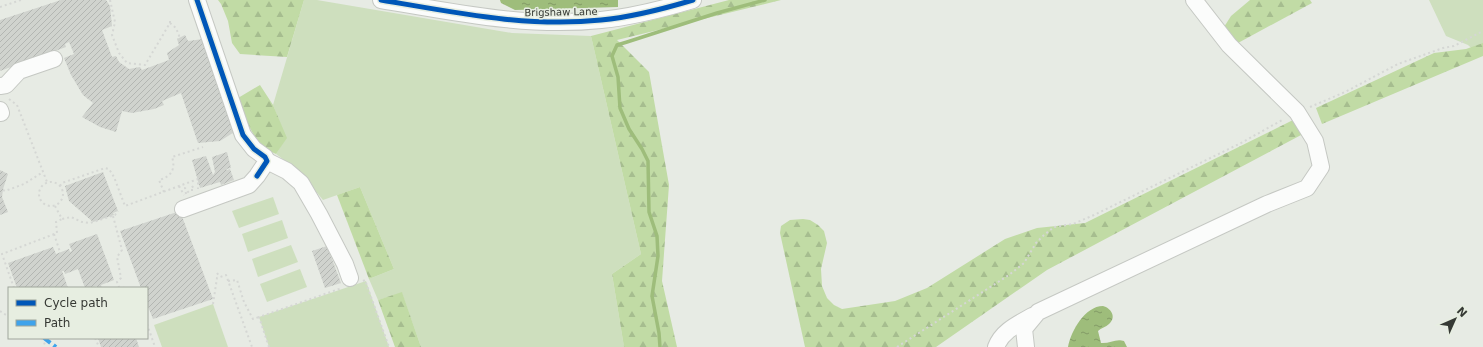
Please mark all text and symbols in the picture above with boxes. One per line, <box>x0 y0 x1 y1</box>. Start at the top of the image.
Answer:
street label: Brigshaw Lane <box>524 6 598 18</box>
legend <box>8 287 148 339</box>
text: Cycle path <box>44 296 108 310</box>
north arrow <box>1435 299 1475 339</box>
text: N <box>1454 304 1470 320</box>
text: Path <box>44 316 70 330</box>

